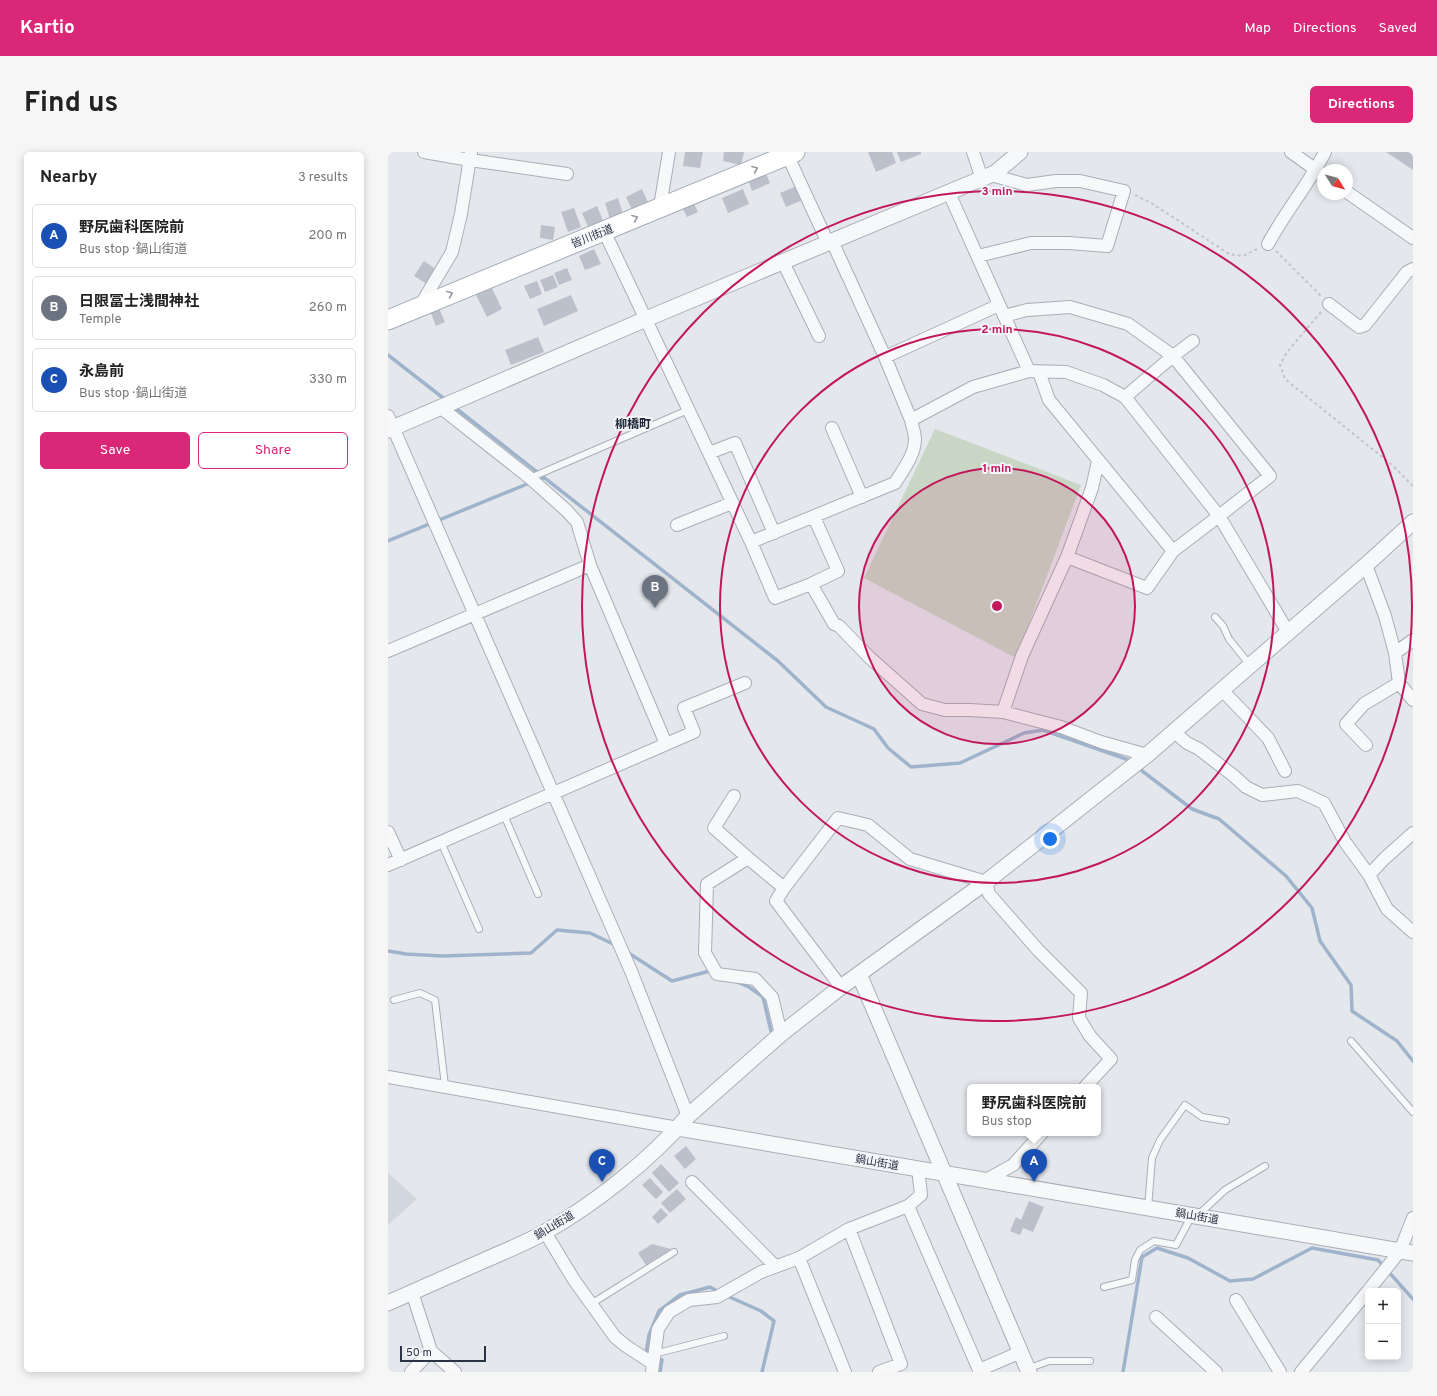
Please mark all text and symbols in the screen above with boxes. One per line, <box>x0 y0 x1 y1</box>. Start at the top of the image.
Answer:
text: Kartio <box>20 16 75 40</box>
text: Map <box>1245 20 1271 37</box>
text: Directions <box>1293 20 1357 37</box>
text: Saved <box>1379 20 1417 37</box>
text: Find us <box>24 86 118 122</box>
button: Directions <box>1310 86 1413 123</box>
north arrow <box>1317 164 1353 200</box>
one-way arrow <box>752 165 759 173</box>
text: Nearby <box>40 167 97 189</box>
text: 3 results <box>298 170 348 186</box>
text: 3 min <box>981 184 1013 200</box>
one-way arrow <box>630 215 638 223</box>
text: 野尻歯科医院前 <box>79 219 184 238</box>
street label: 皆川街道 <box>569 222 615 252</box>
text: A <box>49 228 59 244</box>
text: 200 m <box>308 228 347 244</box>
text: Bus stop · 鍋山街道 <box>79 242 187 258</box>
one-way arrow <box>446 290 453 298</box>
text: 日限冨士浅間神社 <box>79 293 199 312</box>
text: B <box>50 300 58 316</box>
text: 260 m <box>309 300 347 316</box>
text: Temple <box>79 312 121 328</box>
text: 2 min <box>981 322 1013 338</box>
text: 永島前 <box>79 363 124 382</box>
text: C <box>50 372 58 388</box>
text: 330 m <box>309 372 347 388</box>
text: Bus stop · 鍋山街道 <box>79 386 187 402</box>
district label: 柳橋町 <box>615 417 651 433</box>
button: Save <box>40 432 190 469</box>
button: Share <box>198 432 348 469</box>
text: 1 min <box>983 461 1011 477</box>
pin: B <box>642 575 668 608</box>
centre of rings <box>990 599 1004 613</box>
your location <box>1040 829 1060 849</box>
popup <box>967 1084 1101 1136</box>
text: 野尻歯科医院前 <box>981 1095 1087 1114</box>
text: Bus stop <box>981 1114 1032 1130</box>
pin: C <box>589 1149 615 1182</box>
pin: A <box>1021 1149 1047 1182</box>
street label: 鍋山街道 <box>854 1152 900 1174</box>
street label: 鍋山街道 <box>1174 1206 1220 1228</box>
street label: 鍋山街道 <box>532 1209 577 1243</box>
map controls <box>1365 1288 1401 1360</box>
button: + <box>1365 1288 1401 1324</box>
button: − <box>1365 1324 1401 1360</box>
scale bar <box>400 1344 486 1363</box>
text: 50 m <box>406 1346 432 1360</box>

